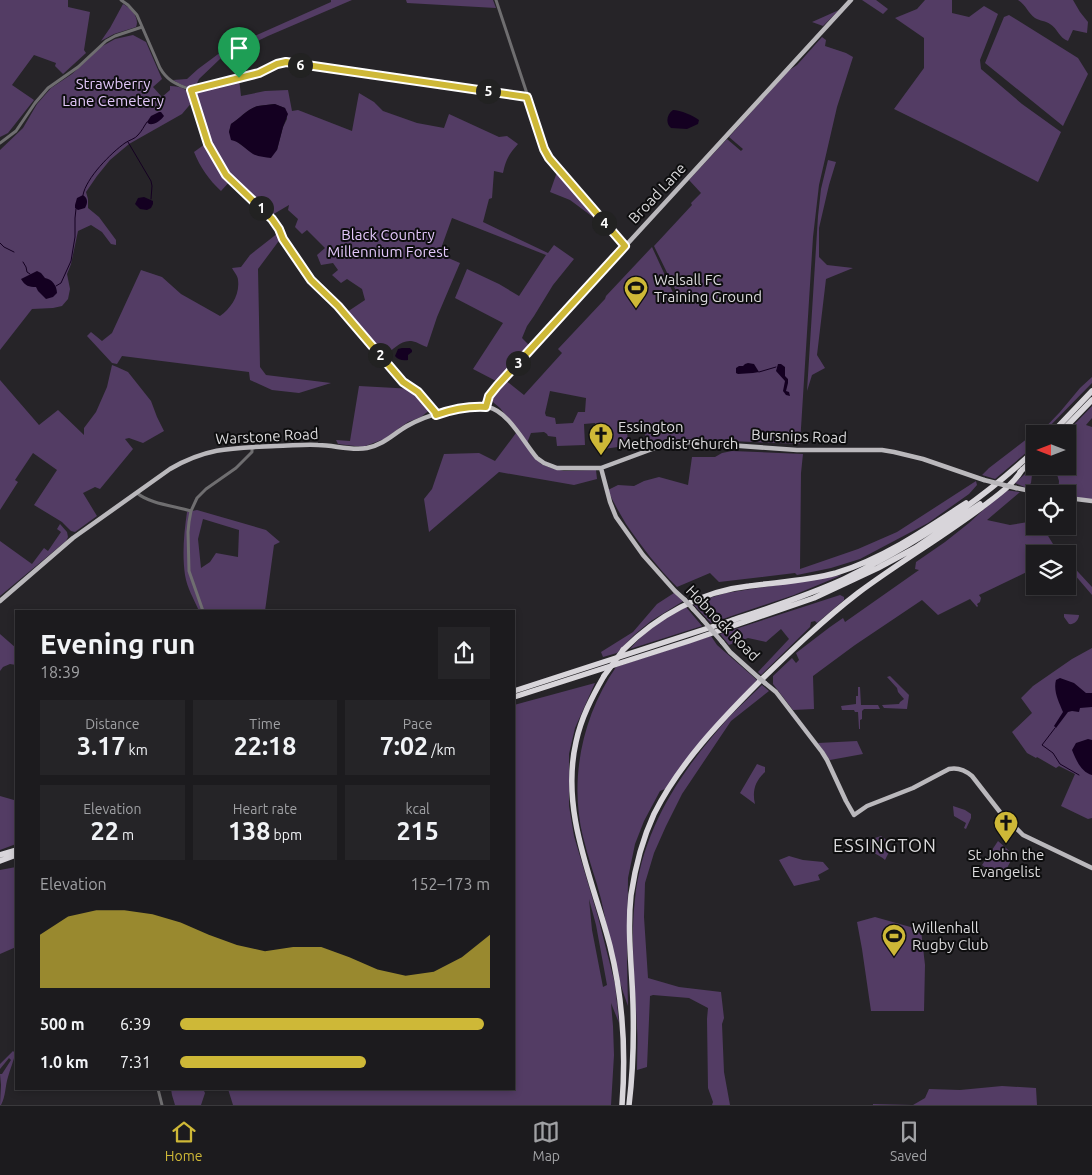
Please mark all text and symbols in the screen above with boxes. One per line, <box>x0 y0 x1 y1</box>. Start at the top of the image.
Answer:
pin <box>218 27 260 78</box>
icon: arrive <box>225 34 253 62</box>
pin: 6 <box>288 52 312 78</box>
text: 6 <box>297 57 304 73</box>
park label: Strawberry Lane Cemetery <box>62 75 164 109</box>
pin: 5 <box>476 78 500 104</box>
text: 5 <box>485 83 492 99</box>
street label: Broad Lane <box>625 159 689 227</box>
pin: 1 <box>248 196 274 220</box>
text: 1 <box>258 200 265 216</box>
pin: 4 <box>592 210 616 236</box>
text: 4 <box>601 215 608 231</box>
park label: Black Country Millennium Forest <box>327 226 449 260</box>
place label: Walsall FC Training Ground <box>654 271 762 305</box>
sports icon: Walsall FC Training Ground <box>623 275 649 309</box>
pin: 2 <box>368 342 392 368</box>
text: 2 <box>377 347 384 363</box>
pin: 3 <box>506 350 530 376</box>
text: 3 <box>515 355 522 371</box>
place label: Essington Methodist Church <box>618 418 738 452</box>
church icon: Essington Methodist Church <box>588 422 614 456</box>
street label: Warstone Road <box>215 425 319 447</box>
north arrow <box>1026 425 1076 475</box>
map controls <box>1026 425 1076 595</box>
street label: Bursnips Road <box>751 426 847 446</box>
button: locate <box>1026 485 1076 535</box>
button: layers <box>1026 545 1076 595</box>
street label: Hobnock Road <box>683 582 763 664</box>
button: share <box>438 627 490 679</box>
text: Evening run <box>40 628 195 659</box>
text: 18:39 <box>40 663 80 681</box>
text: Distance <box>85 716 139 732</box>
text: Time <box>249 716 281 732</box>
text: Pace <box>403 716 432 732</box>
text: 3.17 <box>77 732 125 760</box>
text: 22:18 <box>234 732 296 760</box>
text: 7:02 <box>380 732 428 760</box>
text: km <box>125 742 148 758</box>
text: /km <box>428 742 456 758</box>
text: Elevation <box>83 801 142 817</box>
text: Heart rate <box>233 801 297 817</box>
text: kcal <box>406 801 430 817</box>
church icon: St John the Evangelist <box>993 810 1019 844</box>
text: 22 <box>91 817 119 845</box>
text: 138 <box>228 817 270 845</box>
text: 215 <box>397 817 439 845</box>
text: m <box>119 827 134 843</box>
text: bpm <box>270 827 302 843</box>
district label: ESSINGTON <box>833 835 937 855</box>
place label: St John the Evangelist <box>968 846 1044 880</box>
text: Elevation <box>40 875 107 893</box>
text: 152–173 m <box>410 875 490 893</box>
place label: Willenhall Rugby Club <box>912 919 988 953</box>
sports icon: Willenhall Rugby Club <box>881 923 907 957</box>
text: 500 m <box>40 1015 85 1033</box>
text: 6:39 <box>120 1015 151 1033</box>
text: 1.0 km <box>40 1053 89 1071</box>
text: 7:31 <box>120 1053 151 1071</box>
tab: Home <box>165 1118 203 1164</box>
tab: Map <box>532 1118 560 1164</box>
tab: Saved <box>890 1118 927 1164</box>

